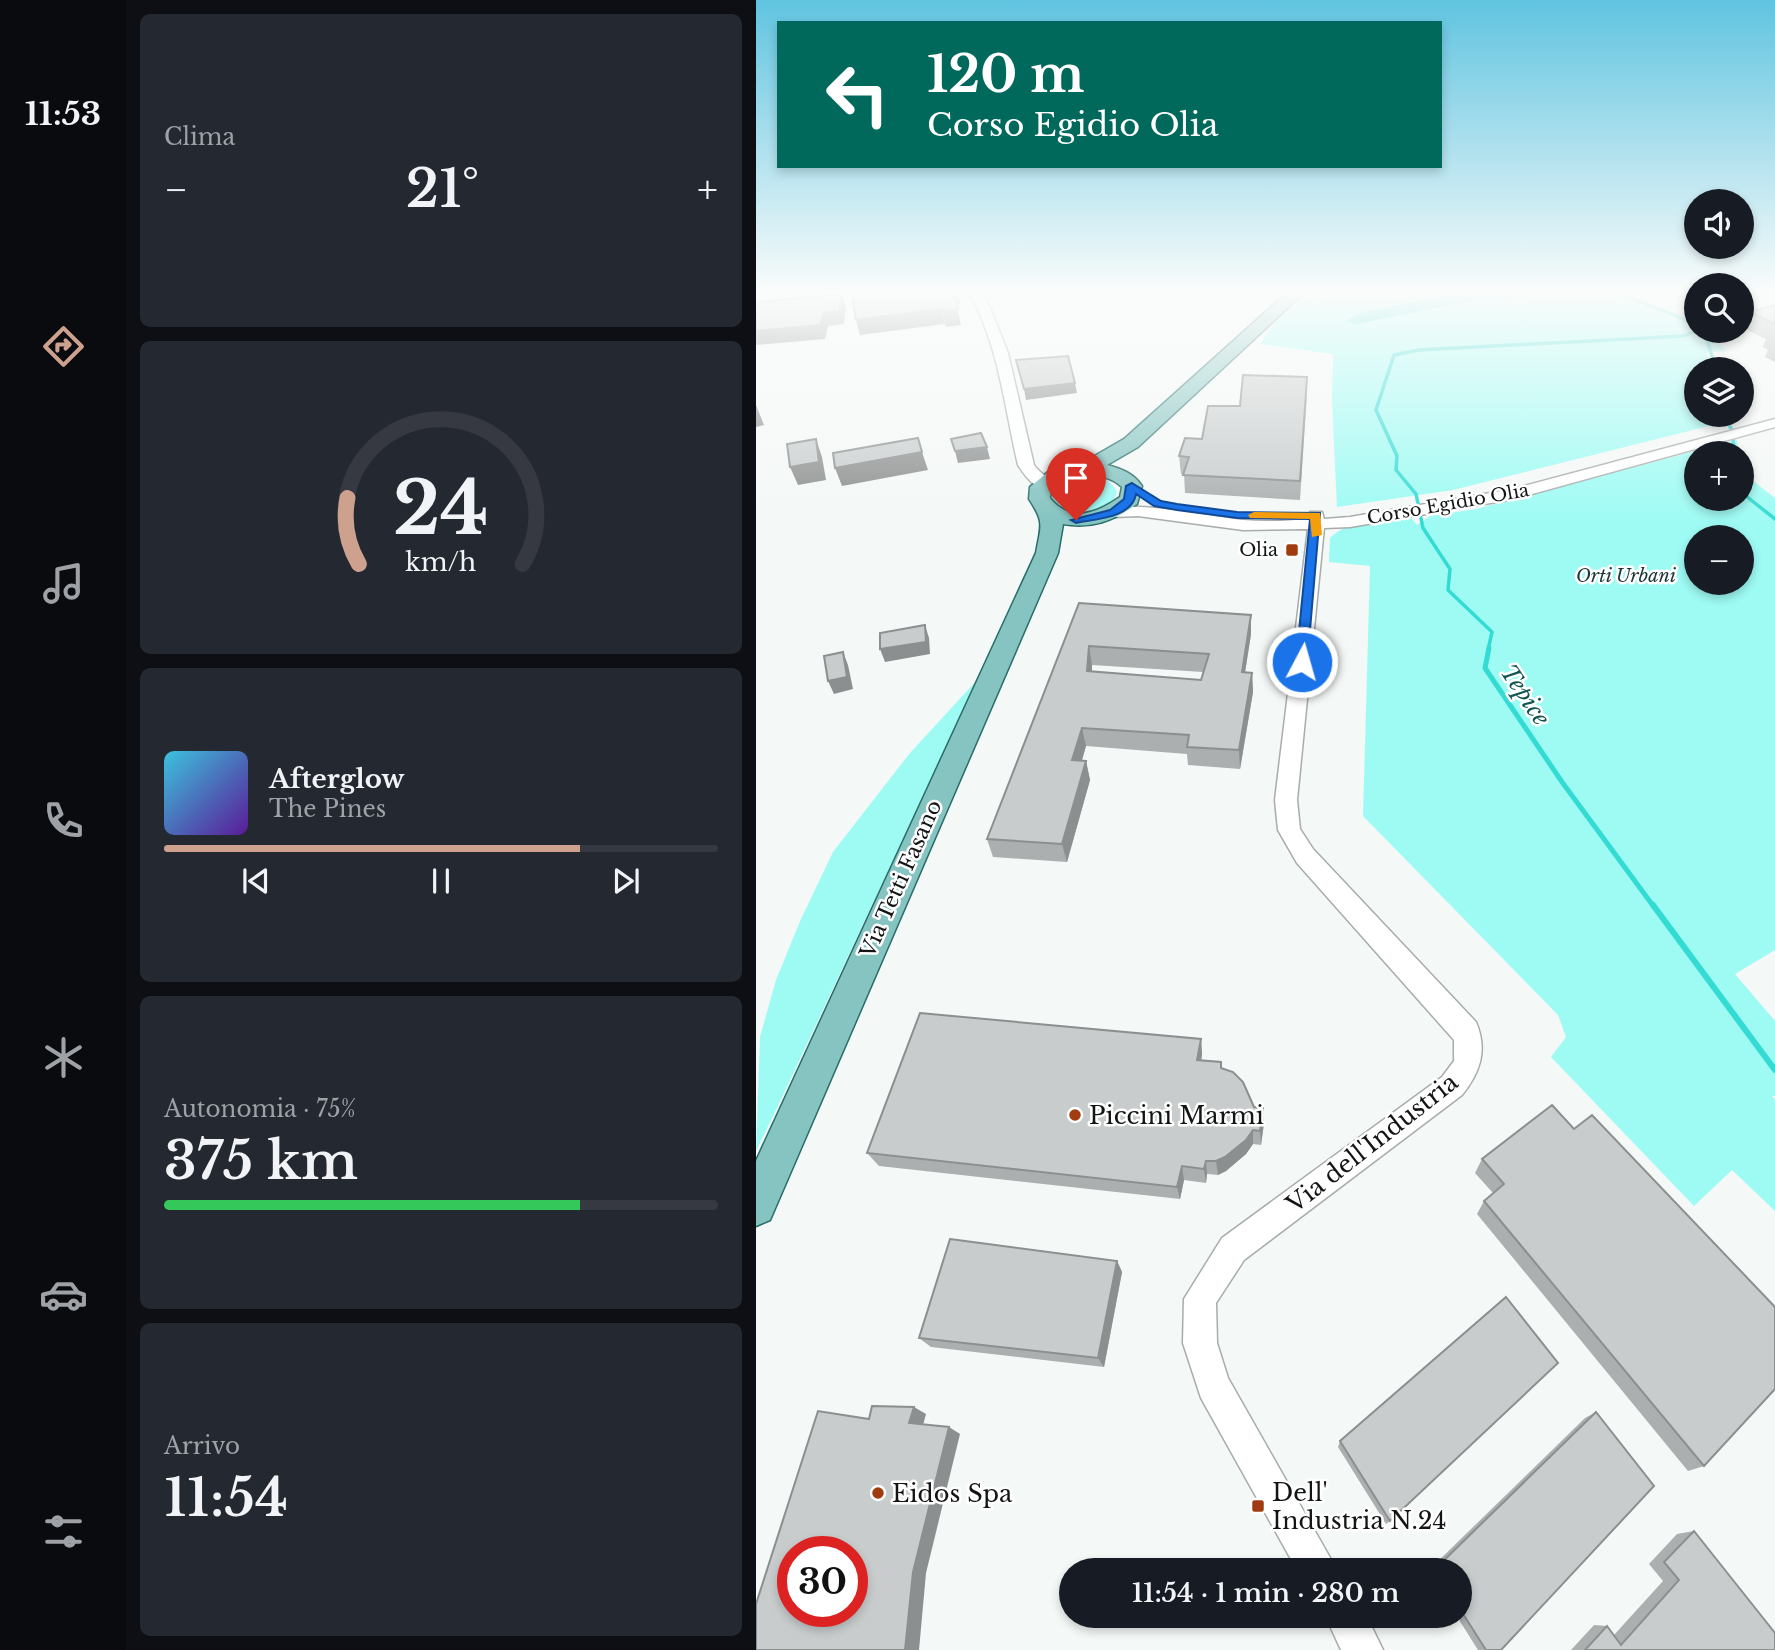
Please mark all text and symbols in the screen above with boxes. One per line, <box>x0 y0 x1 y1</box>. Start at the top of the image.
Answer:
text: 120 m <box>927 44 1085 105</box>
icon: left <box>812 49 903 140</box>
text: 11:53 <box>25 94 101 134</box>
text: Corso Egidio Olia <box>927 105 1218 145</box>
text: Clima <box>164 123 235 151</box>
text: 21° <box>406 157 479 221</box>
text: − <box>164 166 188 213</box>
text: + <box>697 166 718 213</box>
map controls <box>1684 189 1754 595</box>
button: sound <box>1684 189 1754 259</box>
button: search <box>1684 273 1754 343</box>
icon: directions <box>39 322 88 371</box>
button: layers <box>1684 357 1754 427</box>
button: + <box>1684 441 1754 511</box>
pin <box>1046 448 1106 520</box>
icon: arrive <box>1057 459 1095 497</box>
text: 24 <box>393 463 489 554</box>
street label: Corso Egidio Olia <box>1365 479 1531 529</box>
button: − <box>1684 525 1754 595</box>
place label: Olia <box>1239 539 1278 561</box>
marker: Olia <box>1284 542 1300 558</box>
text: km/h <box>406 547 476 578</box>
icon: music <box>39 559 88 608</box>
park label: Orti Urbani <box>1576 565 1677 587</box>
position arrow <box>1265 625 1339 699</box>
water label: Tepice <box>1494 659 1556 731</box>
text: Afterglow <box>269 763 405 795</box>
text: The Pines <box>269 795 386 823</box>
icon: phone <box>39 796 88 845</box>
street label: Via Tetti Fasano <box>854 796 947 963</box>
icon: previous <box>237 862 275 900</box>
icon: pause <box>422 862 460 900</box>
icon: next <box>607 862 645 900</box>
icon: climate <box>39 1033 88 1082</box>
street label: Via dell'Industria <box>1280 1067 1464 1219</box>
text: Autonomia · 75% <box>164 1095 356 1123</box>
place label: Piccini Marmi <box>1089 1101 1264 1130</box>
marker: Piccini Marmi <box>1067 1107 1083 1123</box>
text: 375 km <box>164 1129 358 1193</box>
icon: car <box>39 1270 88 1319</box>
text: Arrivo <box>164 1432 240 1460</box>
text: 11:54 <box>164 1466 288 1530</box>
place label: Dell' Industria N.24 <box>1272 1478 1447 1535</box>
place label: Eidos Spa <box>892 1479 1013 1508</box>
marker: Eidos Spa <box>870 1485 886 1501</box>
marker: Dell' Industria N.24 <box>1250 1498 1266 1514</box>
icon: filters <box>39 1507 88 1556</box>
speed limit sign: 30 <box>777 1536 868 1627</box>
text: 11:54 · 1 min · 280 m <box>1132 1577 1399 1609</box>

